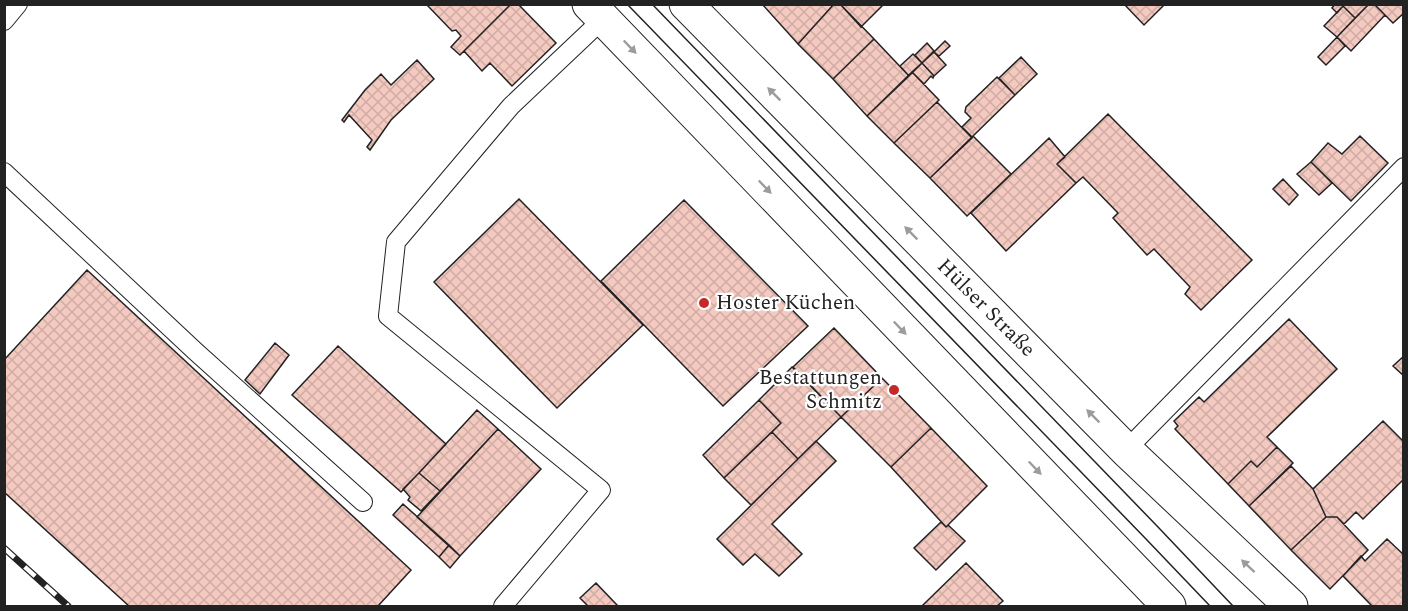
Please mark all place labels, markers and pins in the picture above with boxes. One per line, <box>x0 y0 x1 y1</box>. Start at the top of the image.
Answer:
place label: Hoster Küchen <box>716 287 855 319</box>
marker: Hoster Küchen <box>697 296 711 310</box>
place label: Bestattungen Schmitz <box>759 362 882 418</box>
marker: Bestattungen Schmitz <box>887 383 901 397</box>

